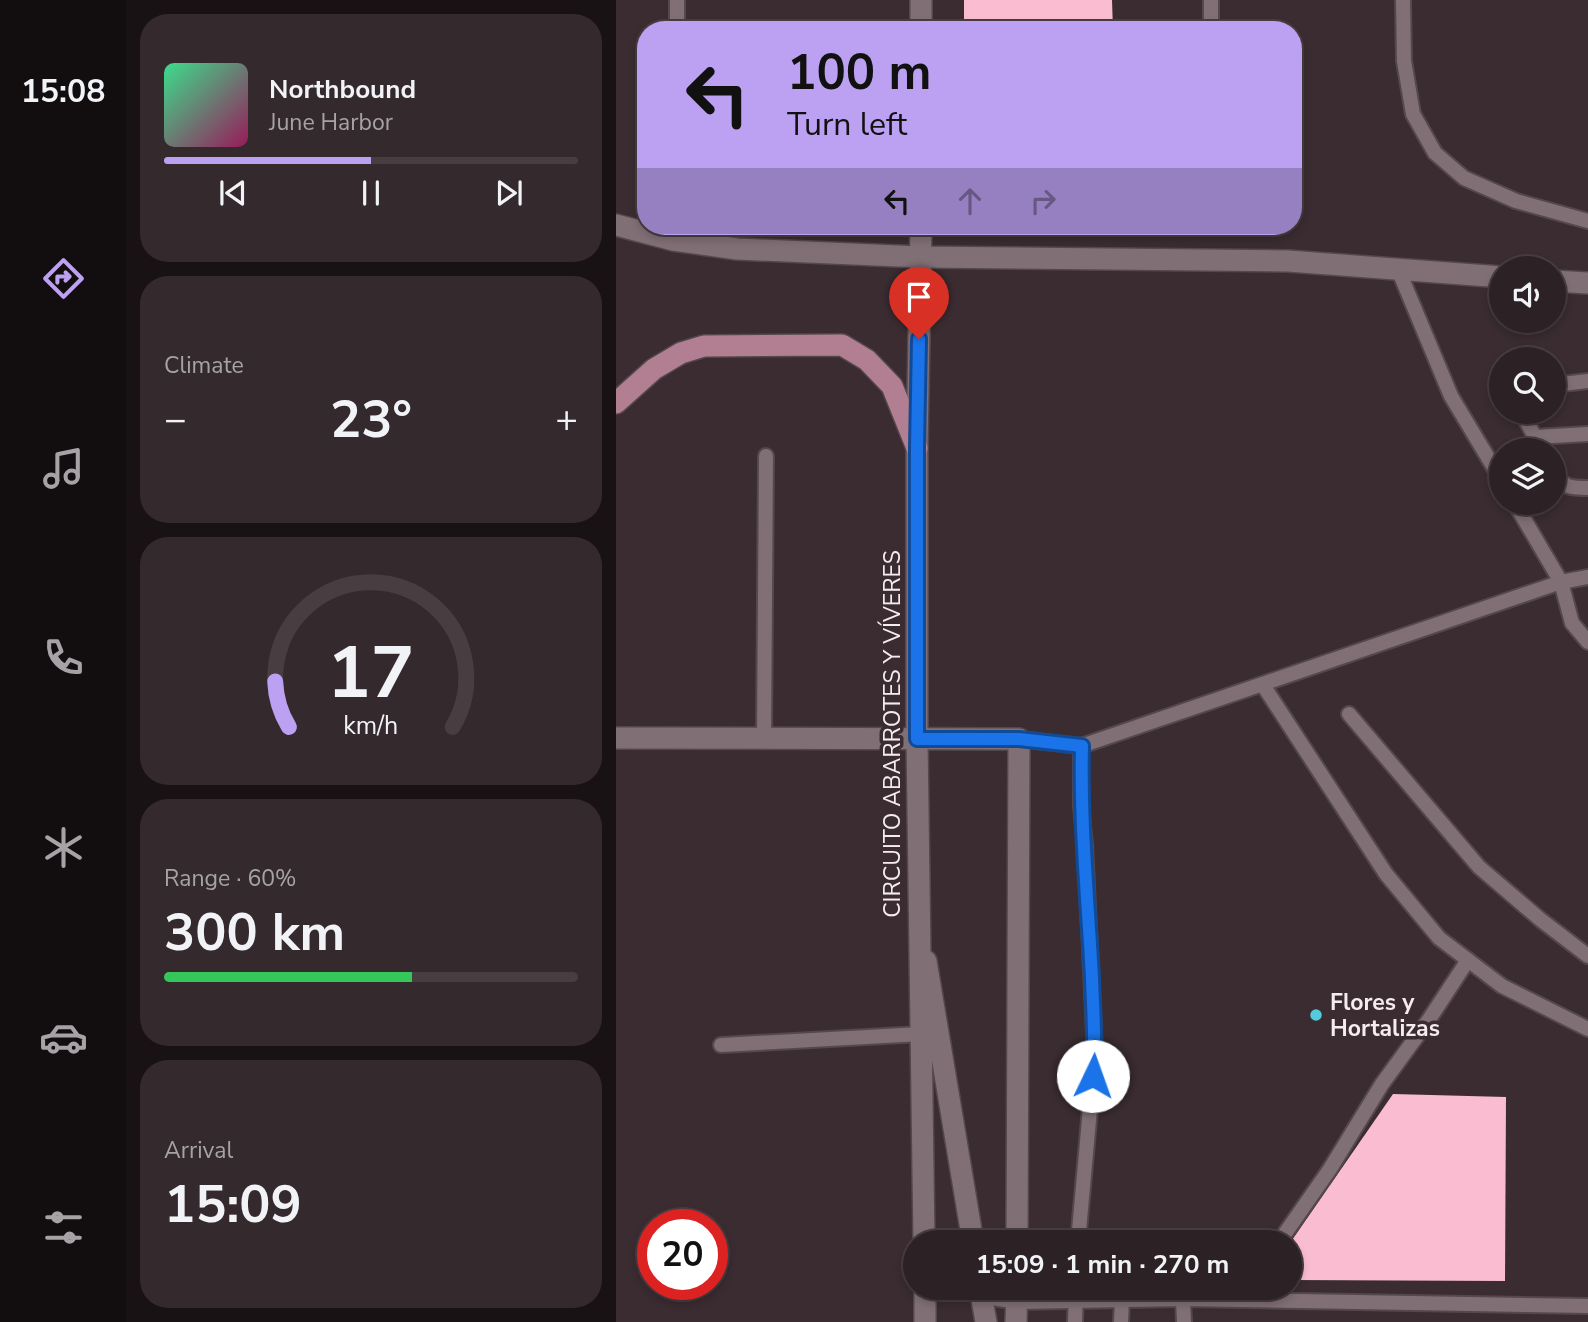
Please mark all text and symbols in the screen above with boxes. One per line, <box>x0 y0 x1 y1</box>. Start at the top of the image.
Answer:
text: 100 m <box>787 39 931 106</box>
icon: left <box>672 49 763 140</box>
text: 15:08 <box>21 70 105 113</box>
text: Northbound <box>269 72 416 107</box>
text: Turn left <box>787 103 907 146</box>
text: June Harbor <box>269 107 393 138</box>
icon: previous <box>214 174 252 212</box>
icon: pause <box>352 174 390 212</box>
icon: next <box>490 174 528 212</box>
icon: left <box>878 182 916 220</box>
icon: ahead <box>951 182 989 220</box>
icon: right <box>1024 182 1062 220</box>
icon: directions <box>39 254 88 303</box>
map controls <box>1489 256 1566 515</box>
button: sound <box>1489 256 1566 333</box>
pin <box>889 267 949 339</box>
icon: arrive <box>900 278 938 316</box>
button: search <box>1489 347 1566 424</box>
text: Climate <box>164 350 244 381</box>
text: 23° <box>330 384 412 455</box>
text: − <box>164 394 187 445</box>
text: + <box>555 394 578 445</box>
button: layers <box>1489 438 1566 515</box>
icon: music <box>39 444 88 493</box>
street label: CIRCUITO ABARROTES Y VÍVERES <box>877 550 908 918</box>
text: 17 <box>327 623 415 723</box>
icon: phone <box>39 633 88 682</box>
text: km/h <box>343 709 399 743</box>
icon: climate <box>39 823 88 872</box>
text: Range · 60% <box>164 863 296 894</box>
text: 300 km <box>164 897 345 968</box>
place label: Flores y Hortalizas <box>1330 987 1440 1044</box>
marker: Flores y Hortalizas <box>1308 1007 1324 1023</box>
icon: car <box>39 1013 88 1062</box>
position arrow <box>1056 1039 1130 1113</box>
text: Arrival <box>164 1135 233 1166</box>
text: 15:09 <box>164 1169 302 1240</box>
icon: filters <box>39 1203 88 1252</box>
speed limit sign: 20 <box>637 1209 728 1300</box>
text: 15:09 · 1 min · 270 m <box>976 1247 1229 1282</box>

